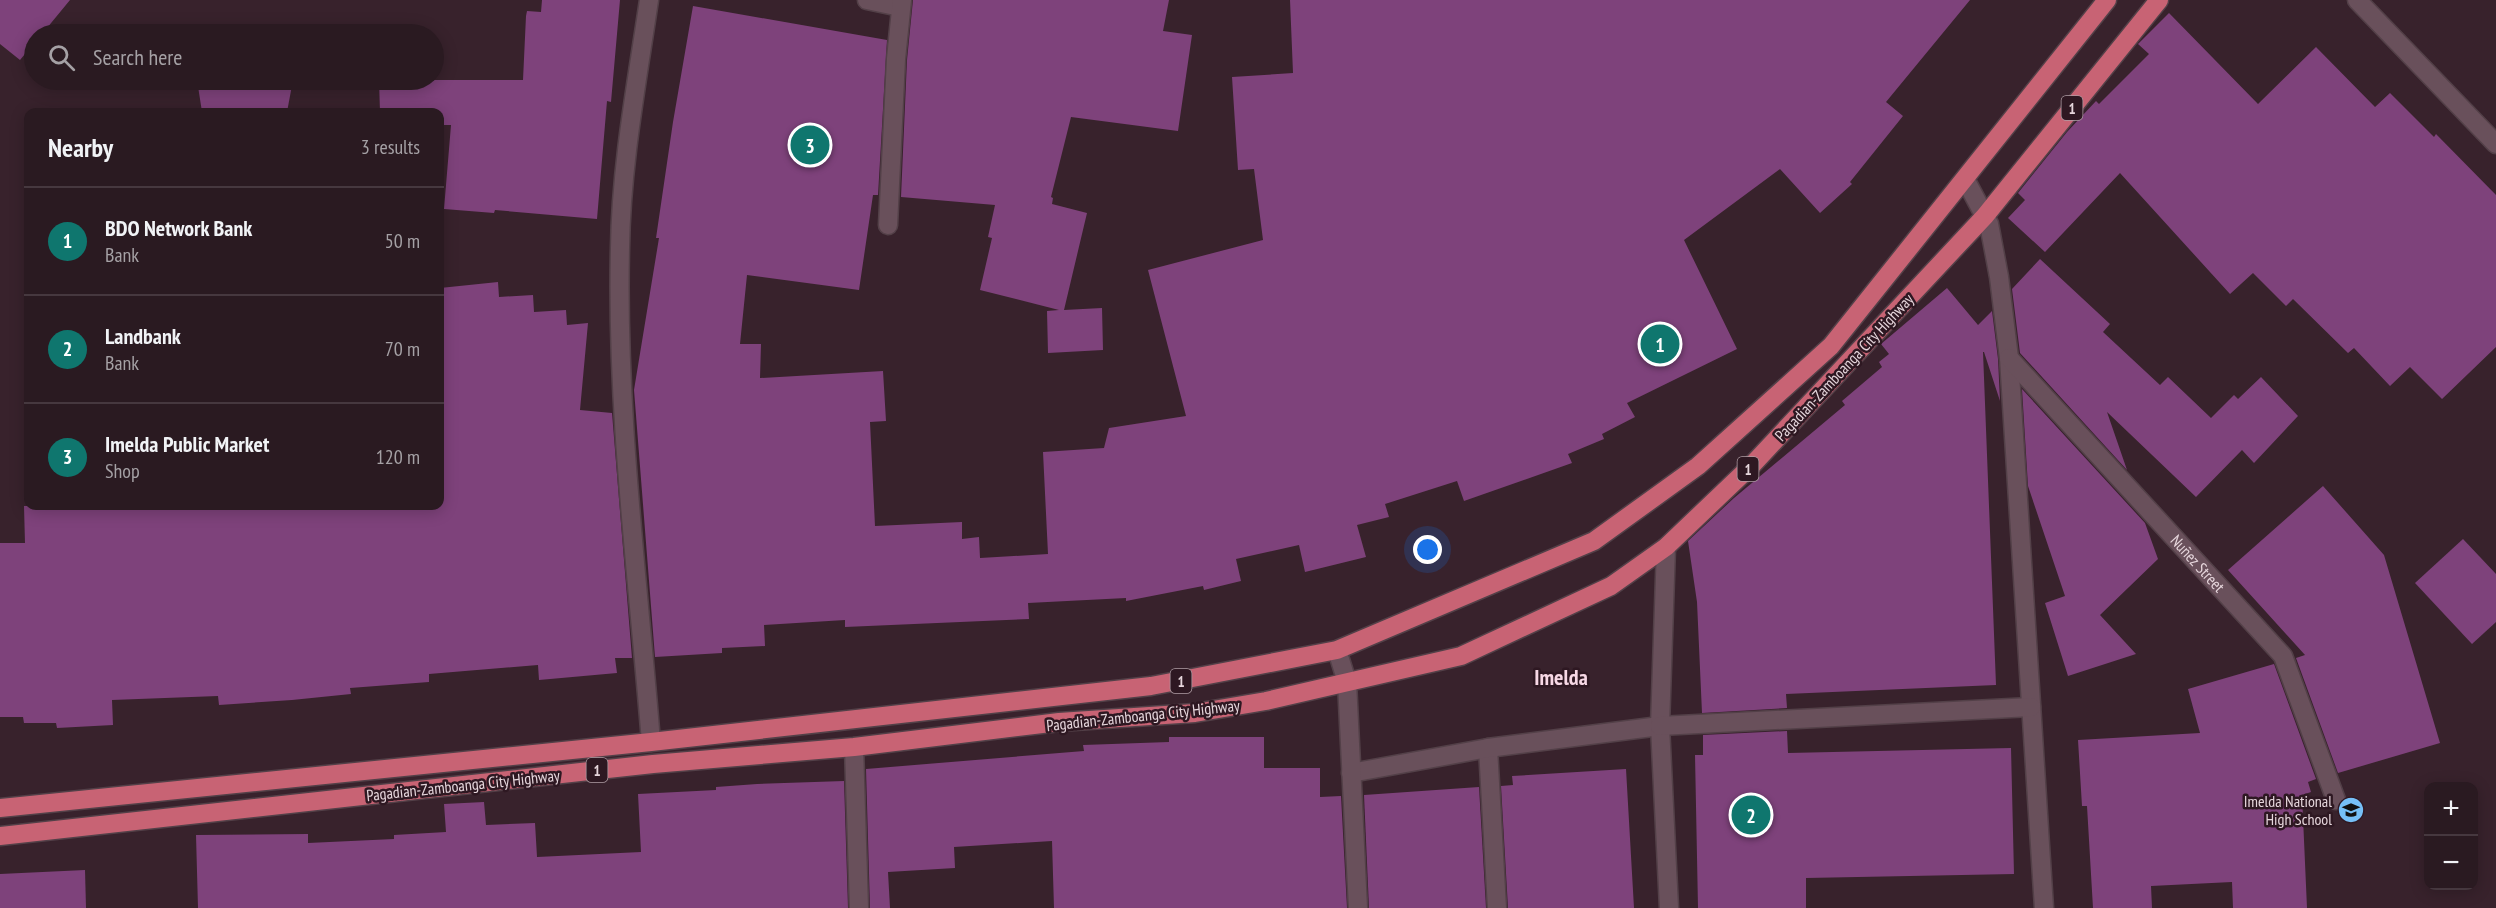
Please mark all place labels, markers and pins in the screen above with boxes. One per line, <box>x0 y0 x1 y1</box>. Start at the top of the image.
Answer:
pin: 3 <box>790 122 830 168</box>
pin: 1 <box>1640 322 1680 366</box>
place label: Imelda National High School <box>2244 791 2332 829</box>
pin: 2 <box>1732 792 1770 838</box>
school or university icon: Imelda National High School <box>2336 795 2366 825</box>

